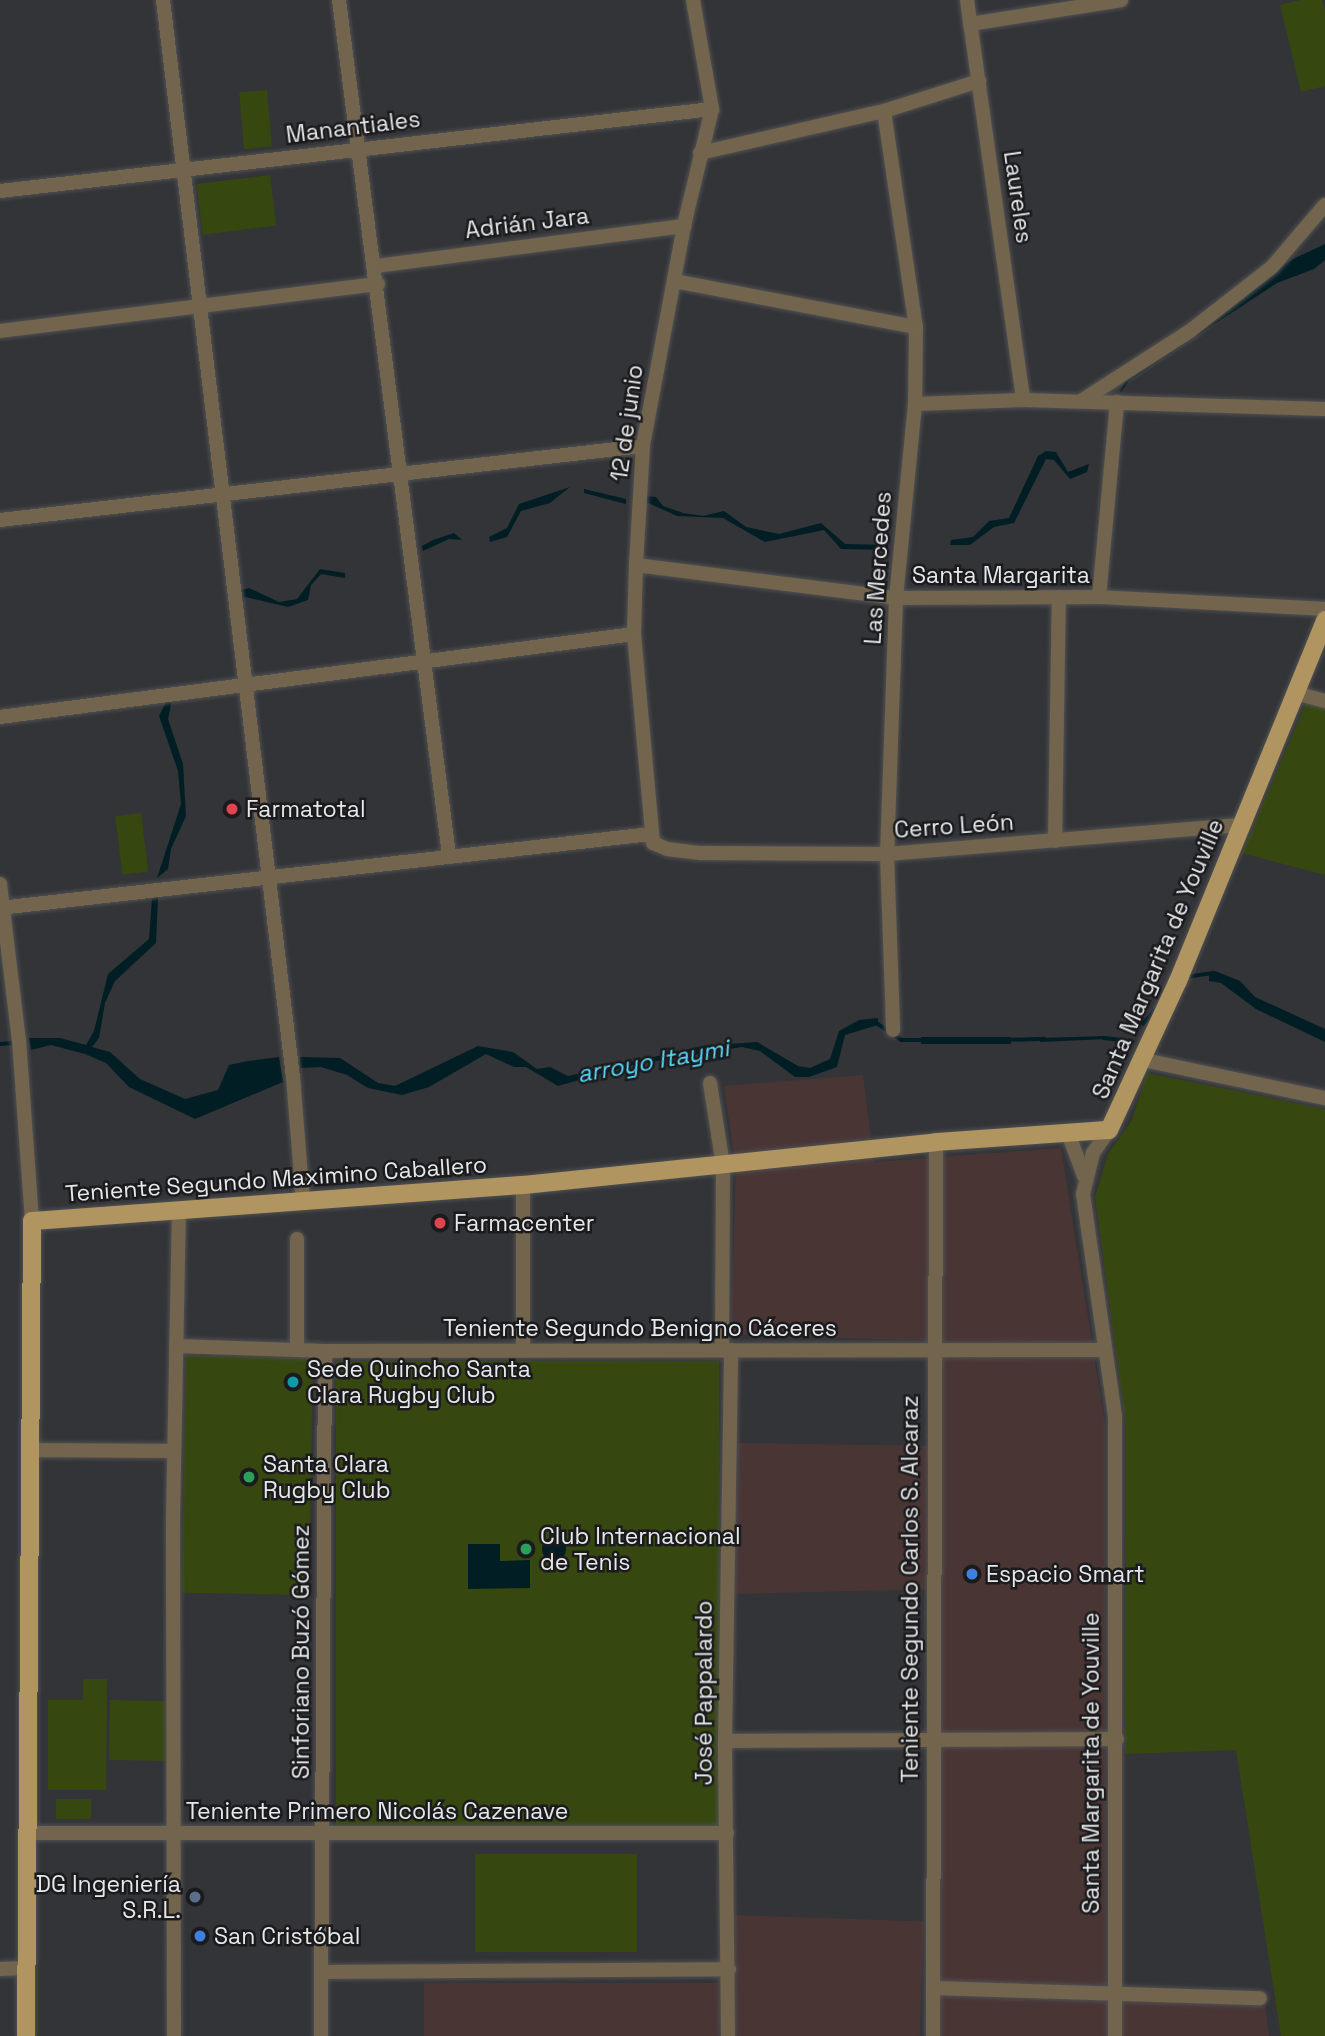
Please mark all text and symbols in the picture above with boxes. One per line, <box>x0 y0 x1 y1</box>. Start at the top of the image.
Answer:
street label: Manantiales <box>284 105 422 149</box>
street label: Laureles <box>998 149 1038 245</box>
street label: Adrián Jara <box>463 202 591 244</box>
street label: 12 de junio <box>605 363 649 483</box>
street label: Las Mercedes <box>859 491 897 645</box>
street label: Santa Margarita <box>912 561 1090 589</box>
place label: Farmatotal <box>246 795 366 823</box>
marker: Farmatotal <box>224 801 240 817</box>
street label: Cerro León <box>893 808 1015 844</box>
street label: Santa Margarita de Youville <box>1086 815 1230 1103</box>
water label: arroyo Itaymi <box>575 1033 731 1089</box>
street label: Teniente Segundo Maximino Caballero <box>64 1150 488 1208</box>
place label: Farmacenter <box>454 1209 594 1237</box>
marker: Farmacenter <box>432 1215 448 1231</box>
street label: Teniente Segundo Benigno Cáceres <box>443 1314 837 1342</box>
place label: Sede Quincho Santa Clara Rugby Club <box>307 1355 531 1409</box>
marker: Sede Quincho Santa Clara Rugby Club <box>285 1374 301 1390</box>
street label: Teniente Segundo Carlos S. Alcaraz <box>896 1395 924 1783</box>
place label: Santa Clara Rugby Club <box>263 1450 390 1504</box>
marker: Santa Clara Rugby Club <box>241 1469 257 1485</box>
place label: Club Internacional de Tenis <box>540 1522 741 1576</box>
street label: Sinforiano Buzó Gómez <box>287 1525 315 1779</box>
marker: Club Internacional de Tenis <box>518 1541 534 1557</box>
place label: Espacio Smart <box>986 1560 1145 1588</box>
marker: Espacio Smart <box>964 1566 980 1582</box>
street label: José Pappalardo <box>690 1601 718 1785</box>
street label: Santa Margarita de Youville <box>1077 1612 1105 1914</box>
street label: Teniente Primero Nicolás Cazenave <box>186 1797 568 1825</box>
place label: DG Ingeniería S.R.L. <box>36 1870 181 1924</box>
marker: DG Ingeniería S.R.L. <box>187 1889 203 1905</box>
place label: San Cristóbal <box>214 1922 360 1950</box>
marker: San Cristóbal <box>192 1928 208 1944</box>

